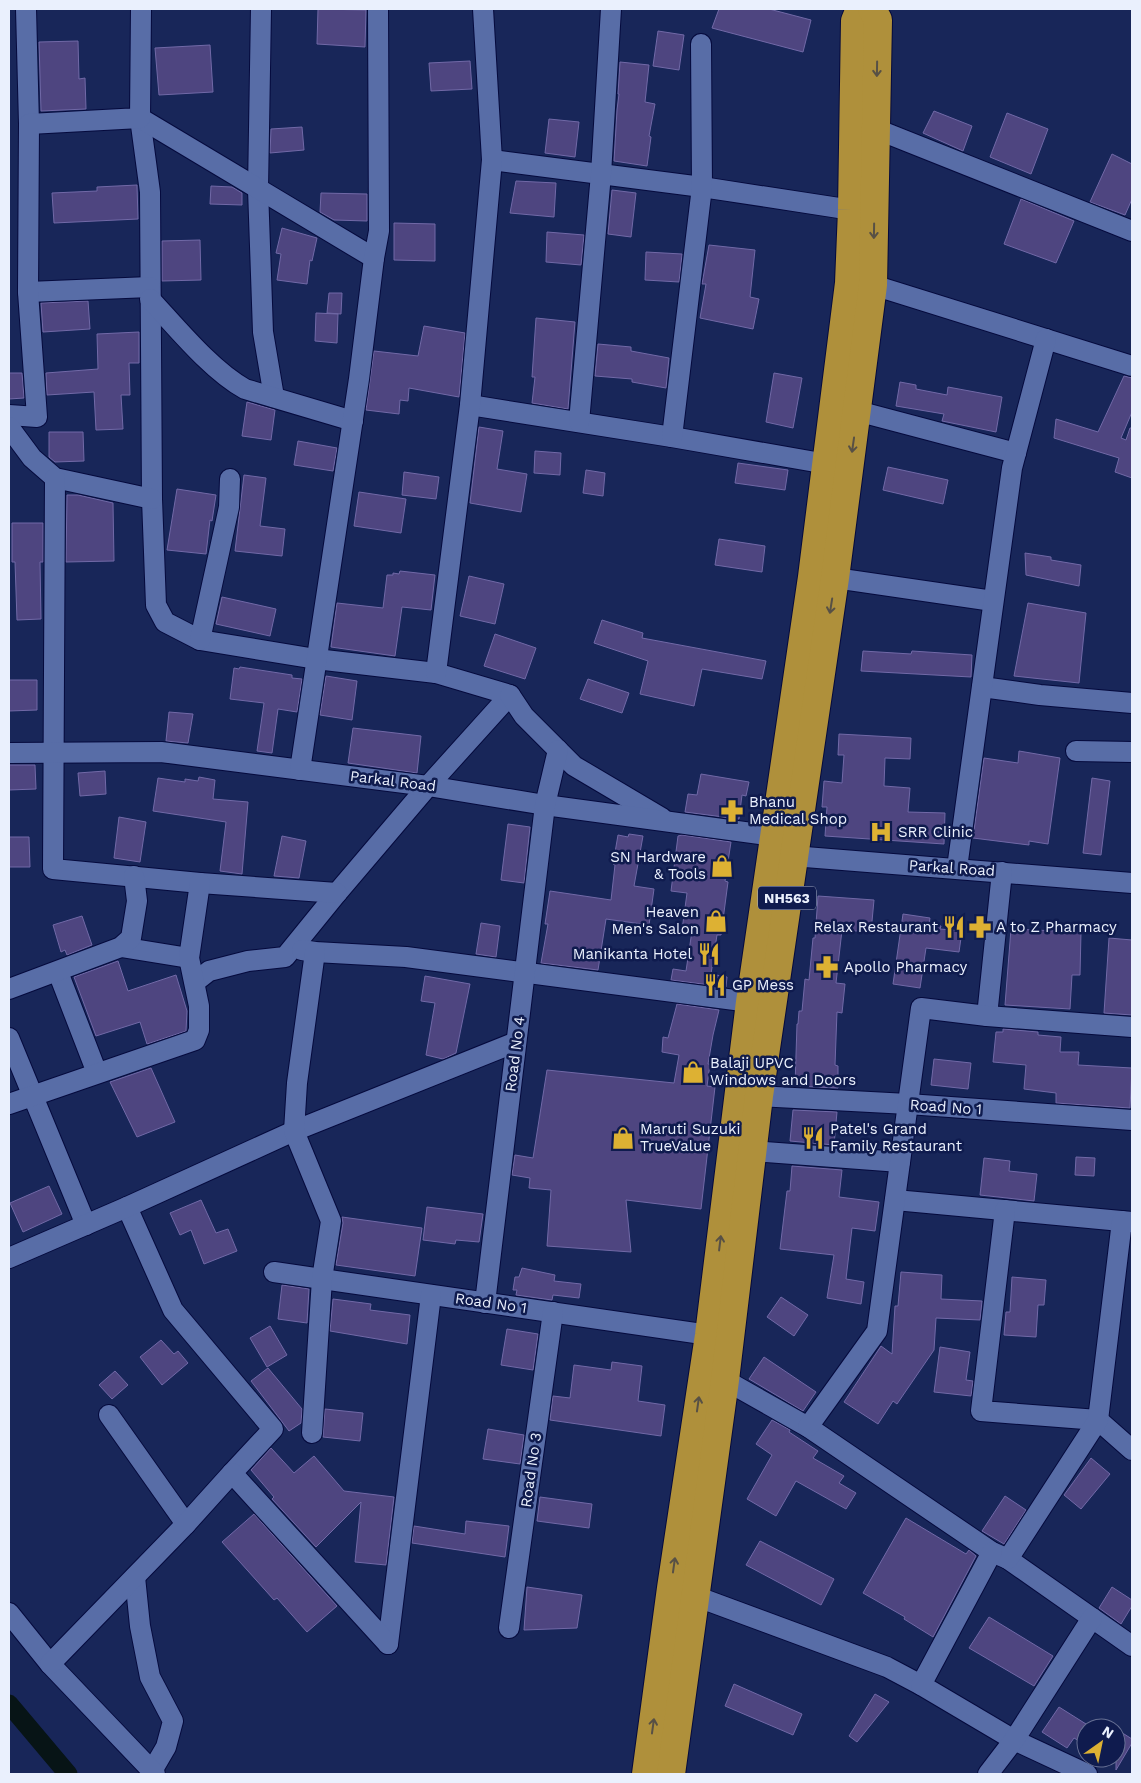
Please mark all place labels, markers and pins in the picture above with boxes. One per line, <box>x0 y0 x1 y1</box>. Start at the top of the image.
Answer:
place label: Bhanu Medical Shop <box>749 793 847 828</box>
pharmacy icon: Bhanu Medical Shop <box>719 798 745 824</box>
hospital icon: SRR Clinic <box>868 819 894 845</box>
place label: SRR Clinic <box>898 823 973 841</box>
place label: SN Hardware & Tools <box>610 848 706 883</box>
shop icon: SN Hardware & Tools <box>709 853 735 879</box>
place label: Heaven Men's Salon <box>612 903 699 938</box>
shop icon: Heaven Men's Salon <box>703 908 729 934</box>
restaurant icon: Relax Restaurant <box>941 914 967 940</box>
pharmacy icon: A to Z Pharmacy <box>967 914 993 940</box>
place label: Relax Restaurant <box>814 918 939 936</box>
place label: A to Z Pharmacy <box>996 918 1117 936</box>
restaurant icon: Manikanta Hotel <box>696 941 722 967</box>
place label: Manikanta Hotel <box>573 945 692 963</box>
pharmacy icon: Apollo Pharmacy <box>814 954 840 980</box>
place label: Apollo Pharmacy <box>844 958 968 976</box>
restaurant icon: GP Mess <box>702 972 728 998</box>
place label: GP Mess <box>732 976 794 994</box>
place label: Balaji UPVC Windows and Doors <box>710 1054 856 1089</box>
shop icon: Balaji UPVC Windows and Doors <box>680 1059 706 1085</box>
place label: Maruti Suzuki TrueValue <box>640 1120 741 1155</box>
place label: Patel's Grand Family Restaurant <box>830 1120 963 1155</box>
shop icon: Maruti Suzuki TrueValue <box>610 1125 636 1151</box>
restaurant icon: Patel's Grand Family Restaurant <box>800 1125 826 1151</box>

